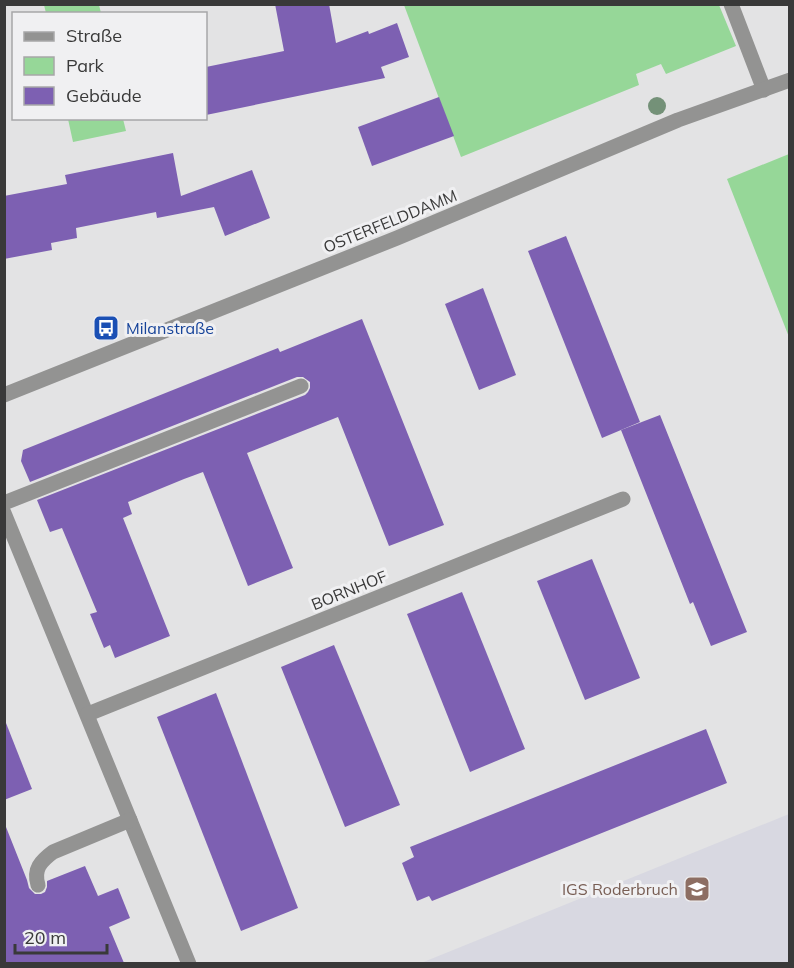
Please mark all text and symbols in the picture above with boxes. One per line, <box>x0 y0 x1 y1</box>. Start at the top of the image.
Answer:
legend <box>12 12 207 120</box>
text: Straße <box>66 24 122 47</box>
text: Park <box>66 54 105 77</box>
text: Gebäude <box>66 84 142 107</box>
street label: OSTERFELDDAMM <box>320 185 460 257</box>
bus stop icon: Milanstraße <box>91 313 121 343</box>
place label: Milanstraße <box>126 318 214 338</box>
street label: BORNHOF <box>308 566 390 614</box>
school or university icon: IGS Roderbruch <box>682 874 712 904</box>
place label: IGS Roderbruch <box>562 879 678 899</box>
scale bar <box>15 917 106 955</box>
text: 20 m <box>24 926 66 949</box>

